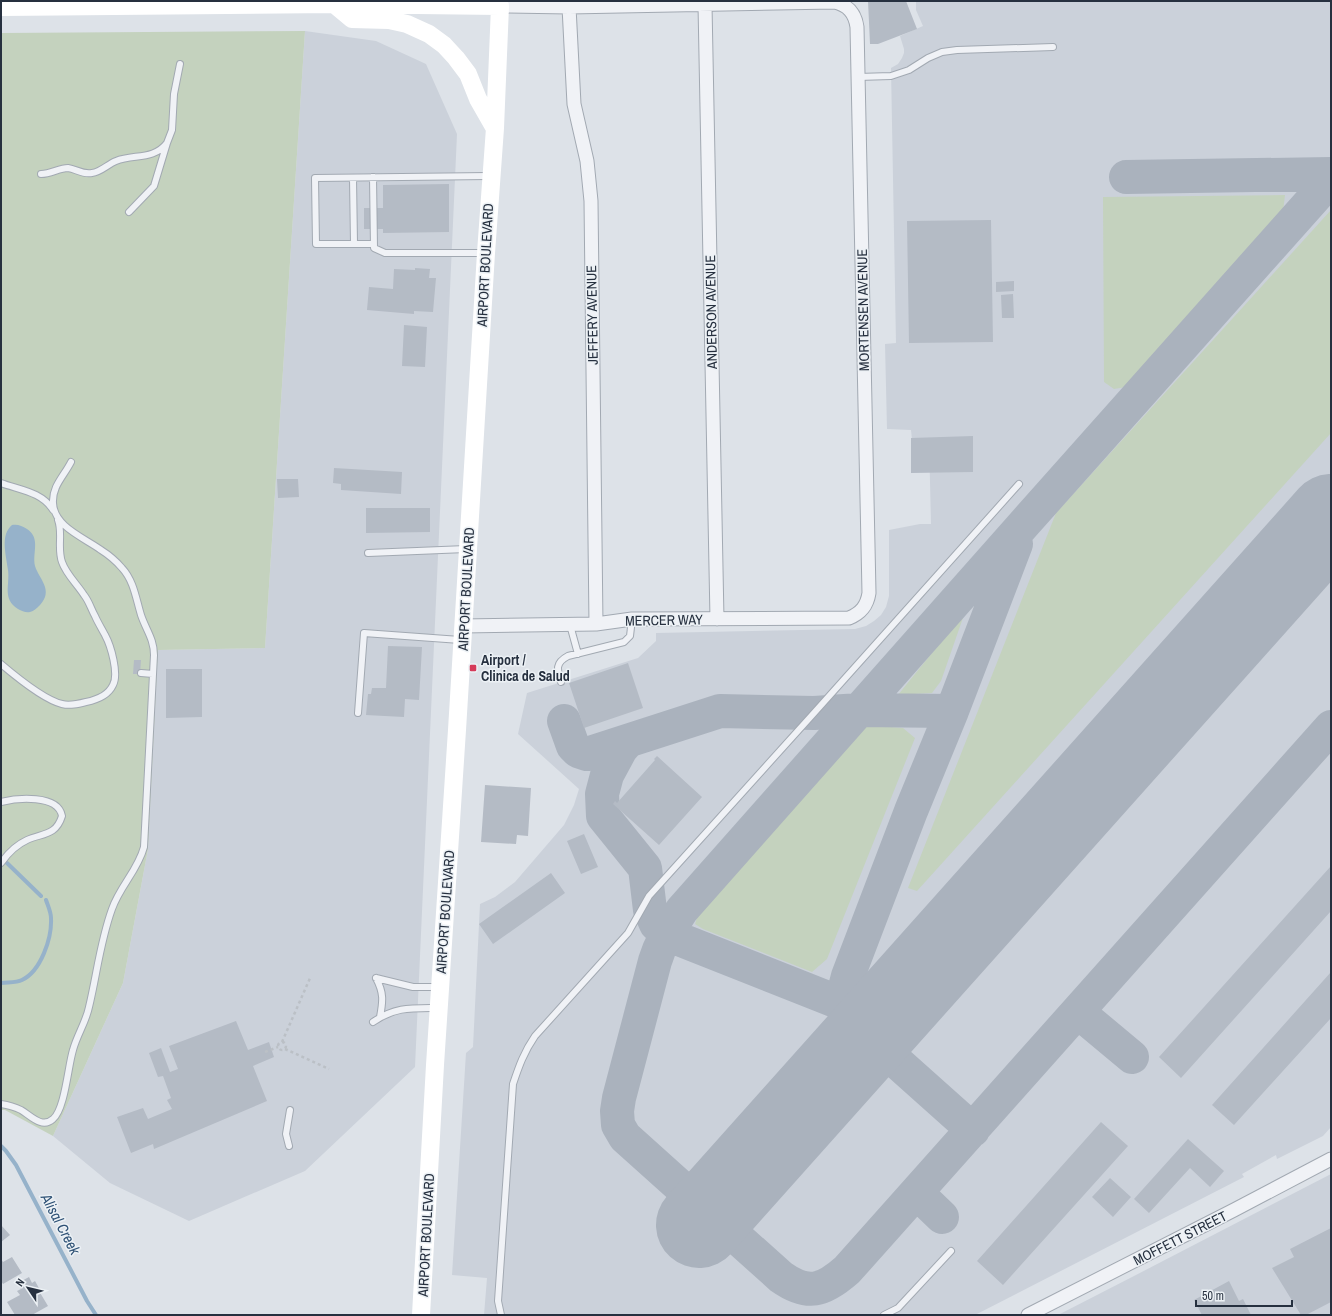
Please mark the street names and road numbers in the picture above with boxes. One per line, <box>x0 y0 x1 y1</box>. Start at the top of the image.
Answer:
street label: AIRPORT BOULEVARD <box>473 203 497 328</box>
street label: MORTENSEN AVENUE <box>853 249 873 371</box>
street label: ANDERSON AVENUE <box>701 255 721 370</box>
street label: JEFFERY AVENUE <box>582 265 602 365</box>
street label: AIRPORT BOULEVARD <box>454 527 478 652</box>
street label: MERCER WAY <box>625 610 703 630</box>
street label: AIRPORT BOULEVARD <box>432 850 458 975</box>
street label: AIRPORT BOULEVARD <box>414 1173 438 1298</box>
street label: MOFFETT STREET <box>1130 1207 1230 1269</box>

